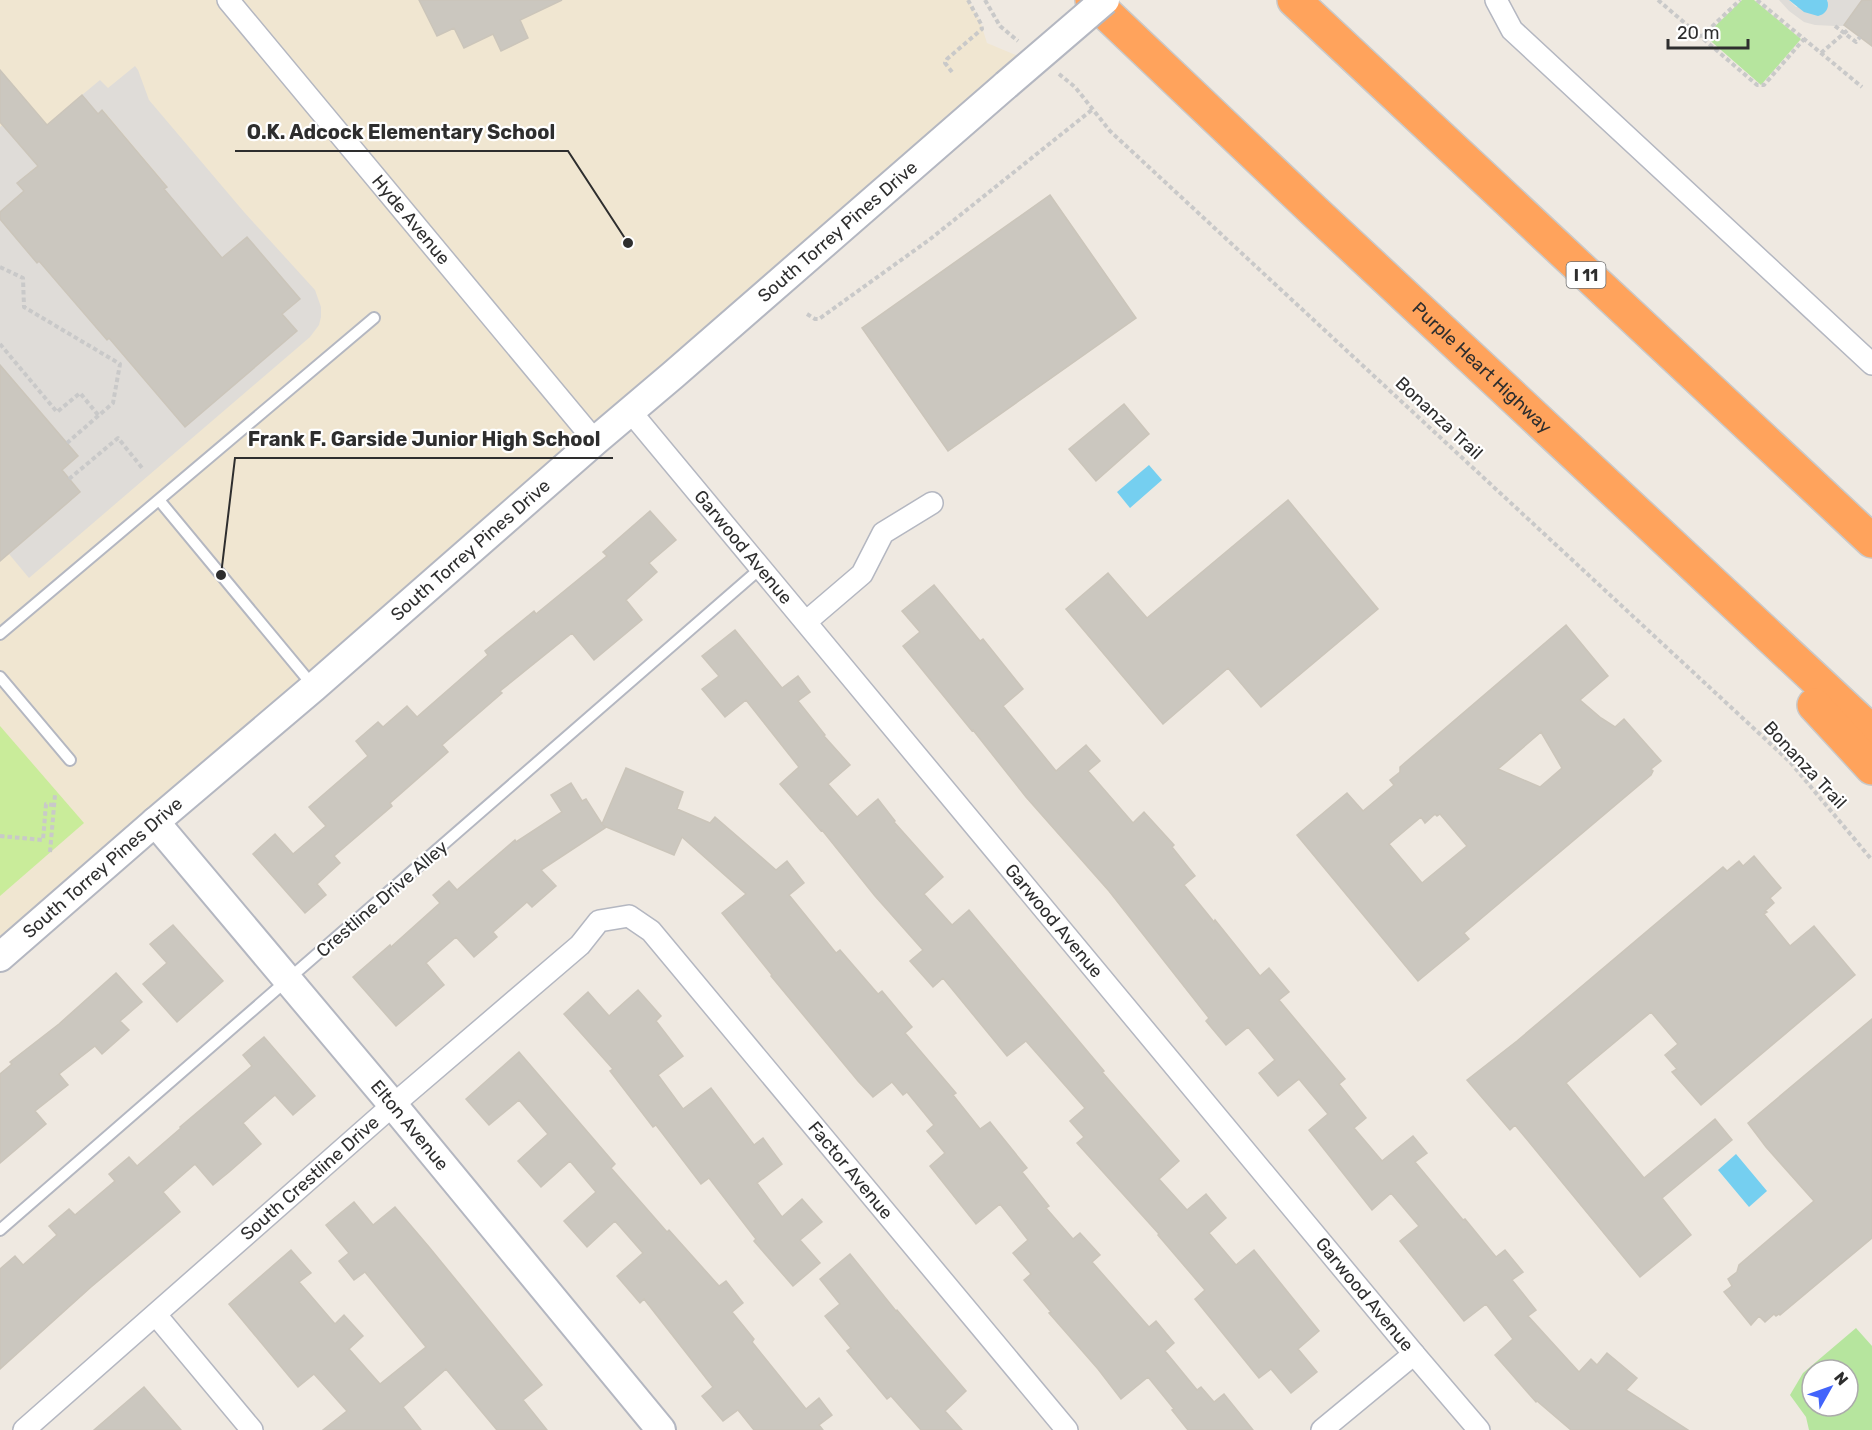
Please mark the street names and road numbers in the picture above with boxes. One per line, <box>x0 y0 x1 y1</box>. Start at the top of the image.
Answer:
street label: South Torrey Pines Drive <box>753 156 922 307</box>
street label: Hyde Avenue <box>367 170 455 269</box>
road number: I 11 <box>1566 262 1606 288</box>
street label: Purple Heart Highway <box>1408 297 1556 438</box>
street label: Bonanza Trail <box>1391 372 1487 464</box>
street label: South Torrey Pines Drive <box>386 474 555 626</box>
street label: Garwood Avenue <box>689 486 797 609</box>
street label: Bonanza Trail <box>1759 717 1851 813</box>
street label: South Torrey Pines Drive <box>18 792 187 943</box>
street label: Crestline Drive Alley <box>312 836 452 962</box>
street label: Garwood Avenue <box>1000 859 1108 982</box>
street label: Elton Avenue <box>366 1076 453 1175</box>
street label: South Crestline Drive <box>236 1111 384 1245</box>
street label: Factor Avenue <box>803 1117 898 1224</box>
street label: Garwood Avenue <box>1311 1233 1418 1356</box>

